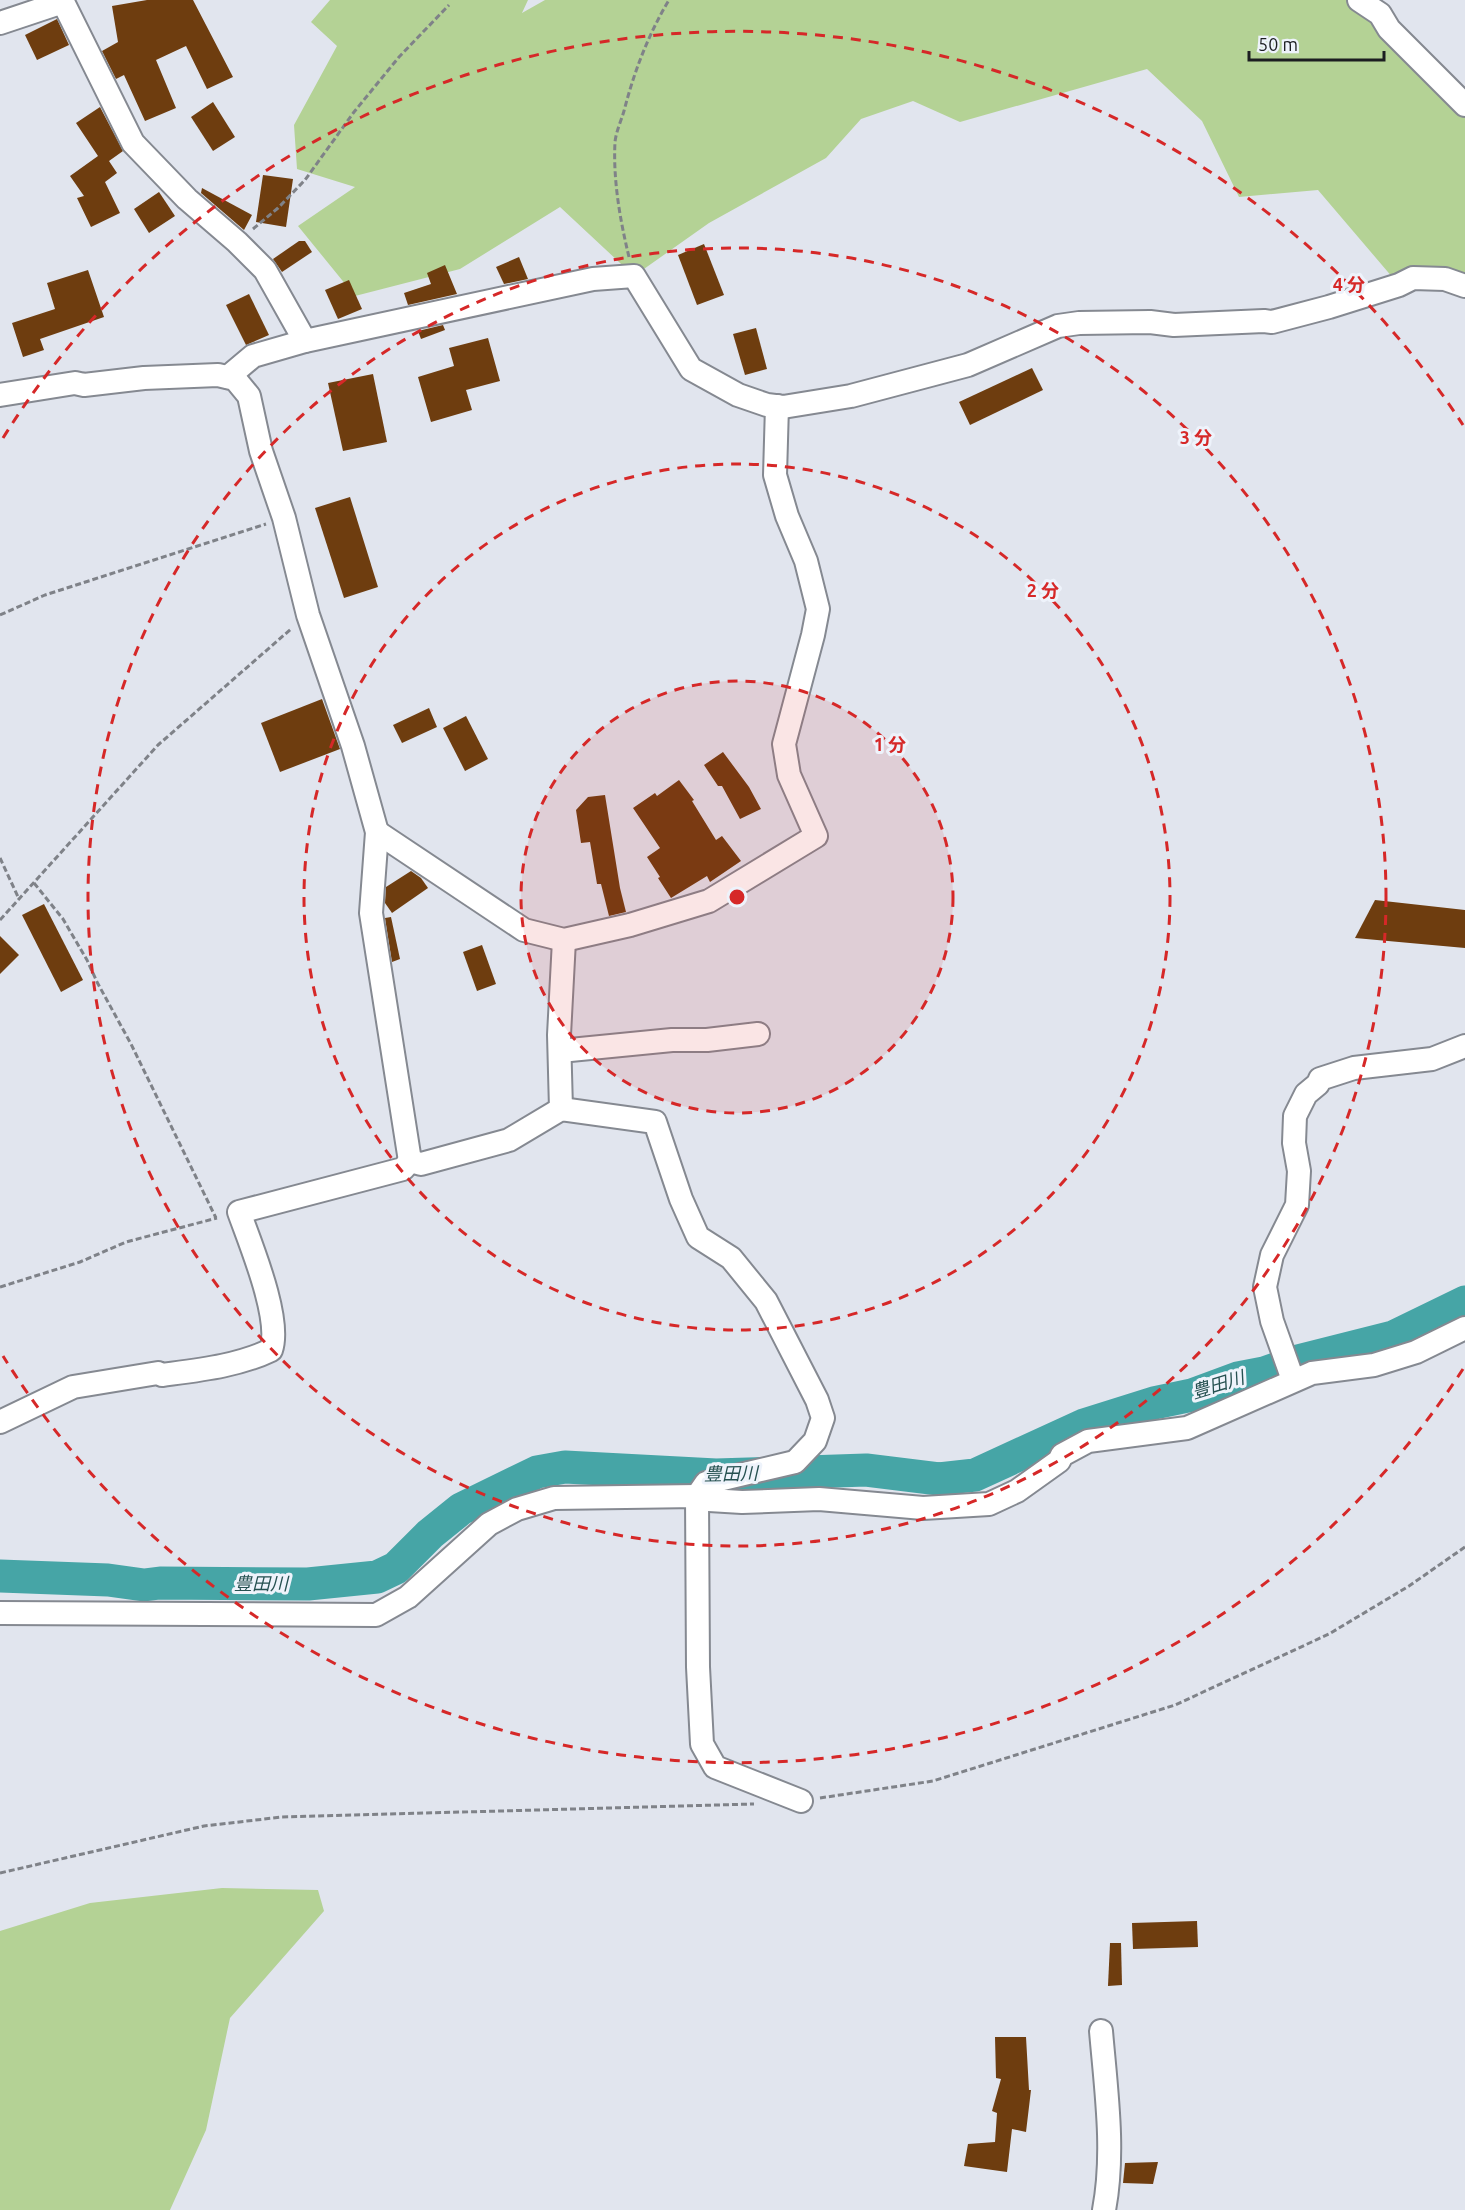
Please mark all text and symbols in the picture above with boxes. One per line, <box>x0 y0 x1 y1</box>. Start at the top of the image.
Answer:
scale bar <box>1249 24 1384 62</box>
text: 50 m <box>1258 34 1298 54</box>
text: 4 分 <box>1333 274 1365 294</box>
text: 3 分 <box>1180 427 1212 447</box>
text: 2 分 <box>1027 580 1059 600</box>
text: 1 分 <box>874 734 906 754</box>
centre of rings <box>727 887 747 907</box>
water label: 豊田川 <box>1189 1366 1248 1402</box>
water label: 豊田川 <box>704 1462 760 1483</box>
water label: 豊田川 <box>234 1573 290 1593</box>

